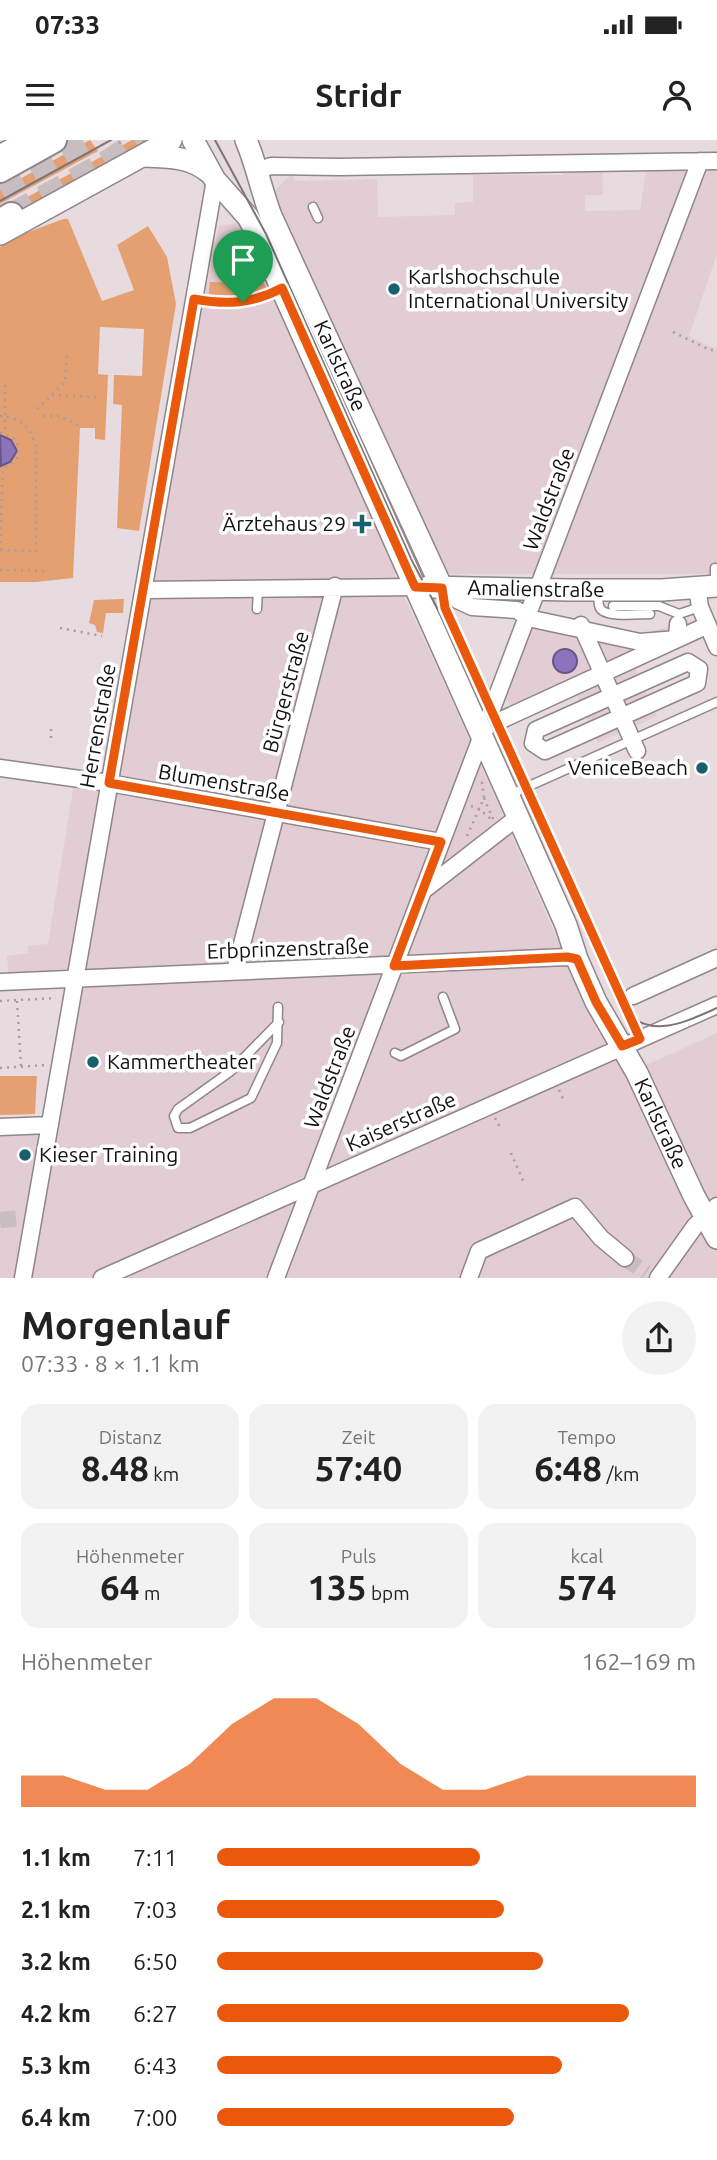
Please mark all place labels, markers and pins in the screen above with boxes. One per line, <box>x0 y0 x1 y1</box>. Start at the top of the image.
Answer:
pin <box>213 230 273 302</box>
place label: Karlshochschule International University <box>408 264 628 312</box>
marker: Karlshochschule International University <box>386 281 402 297</box>
place label: Ärztehaus 29 <box>223 511 346 535</box>
marker: Ärztehaus 29 <box>352 514 372 534</box>
place label: VeniceBeach <box>568 755 688 779</box>
marker: VeniceBeach <box>694 760 710 776</box>
place label: Kammertheater <box>107 1049 257 1073</box>
marker: Kammertheater <box>85 1054 101 1070</box>
place label: Kieser Training <box>39 1142 178 1166</box>
marker: Kieser Training <box>17 1147 33 1163</box>

